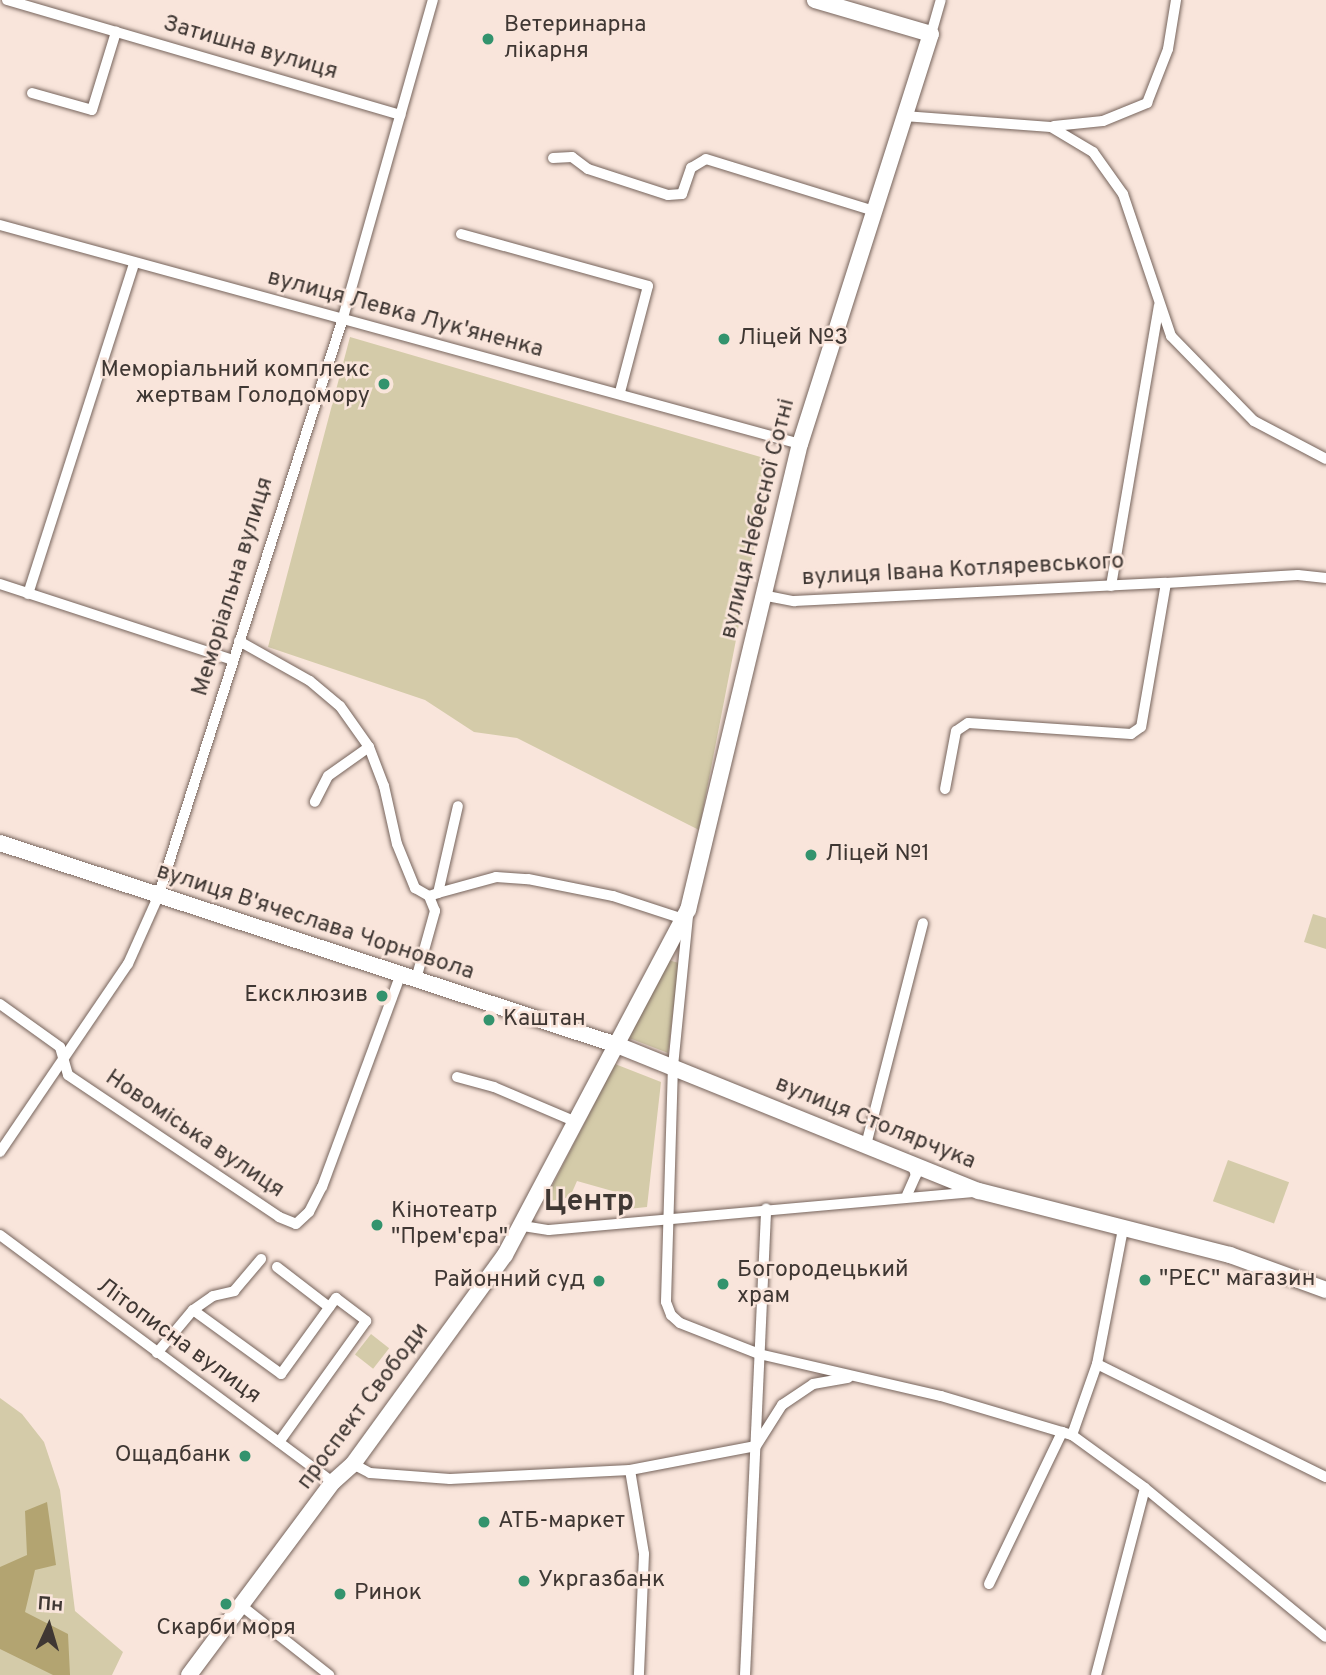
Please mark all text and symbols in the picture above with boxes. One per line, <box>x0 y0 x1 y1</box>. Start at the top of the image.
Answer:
street label: Затишна вулиця <box>160 11 340 87</box>
place label: Ветеринарна лікарня <box>504 12 646 66</box>
marker: Ветеринарна лікарня <box>478 29 498 49</box>
street label: вулиця Левка Лук'яненка <box>264 265 546 365</box>
place label: Ліцей №3 <box>738 325 848 353</box>
marker: Ліцей №3 <box>716 331 732 347</box>
place label: Меморіальний комплекс жертвам Голодомору <box>100 357 370 411</box>
marker: Меморіальний комплекс жертвам Голодомору <box>376 376 392 392</box>
street label: вулиця Небесної Сотні <box>716 396 802 642</box>
street label: Меморіальна вулиця <box>188 474 280 700</box>
street label: вулиця Івана Котляревського <box>801 549 1125 593</box>
place label: Ліцей №1 <box>825 841 930 869</box>
marker: Ліцей №1 <box>803 847 819 863</box>
street label: вулиця В'ячеслава Чорновола <box>153 859 477 987</box>
place label: Ексклюзив <box>244 982 368 1010</box>
marker: Ексклюзив <box>374 988 390 1004</box>
place label: Каштан <box>503 1006 586 1034</box>
marker: Каштан <box>481 1012 497 1028</box>
street label: Новоміська вулиця <box>99 1065 289 1205</box>
street label: вулиця Столярчука <box>771 1071 979 1177</box>
district label: Центр <box>544 1185 634 1221</box>
place label: Кінотеатр "Прем'єра" <box>391 1198 508 1252</box>
marker: Кінотеатр "Прем'єра" <box>369 1217 385 1233</box>
place label: Богородецький храм <box>737 1257 909 1311</box>
place label: "РЕС" магазин <box>1159 1266 1315 1294</box>
place label: Районний суд <box>433 1267 585 1295</box>
marker: "РЕС" магазин <box>1137 1272 1153 1288</box>
street label: Літописна вулиця <box>90 1273 266 1411</box>
marker: Районний суд <box>591 1273 607 1289</box>
marker: Богородецький храм <box>715 1276 731 1292</box>
street label: проспект Свободи <box>292 1318 436 1496</box>
place label: Ощадбанк <box>115 1442 231 1470</box>
marker: Ощадбанк <box>237 1448 253 1464</box>
place label: АТБ-маркет <box>498 1508 625 1536</box>
marker: АТБ-маркет <box>476 1514 492 1530</box>
place label: Укргазбанк <box>538 1567 665 1595</box>
marker: Укргазбанк <box>516 1573 532 1589</box>
place label: Ринок <box>354 1580 422 1608</box>
marker: Ринок <box>332 1586 348 1602</box>
north arrow <box>14 1591 84 1661</box>
text: Пн <box>37 1592 64 1618</box>
marker: Скарби моря <box>218 1596 234 1612</box>
place label: Скарби моря <box>156 1615 296 1643</box>

